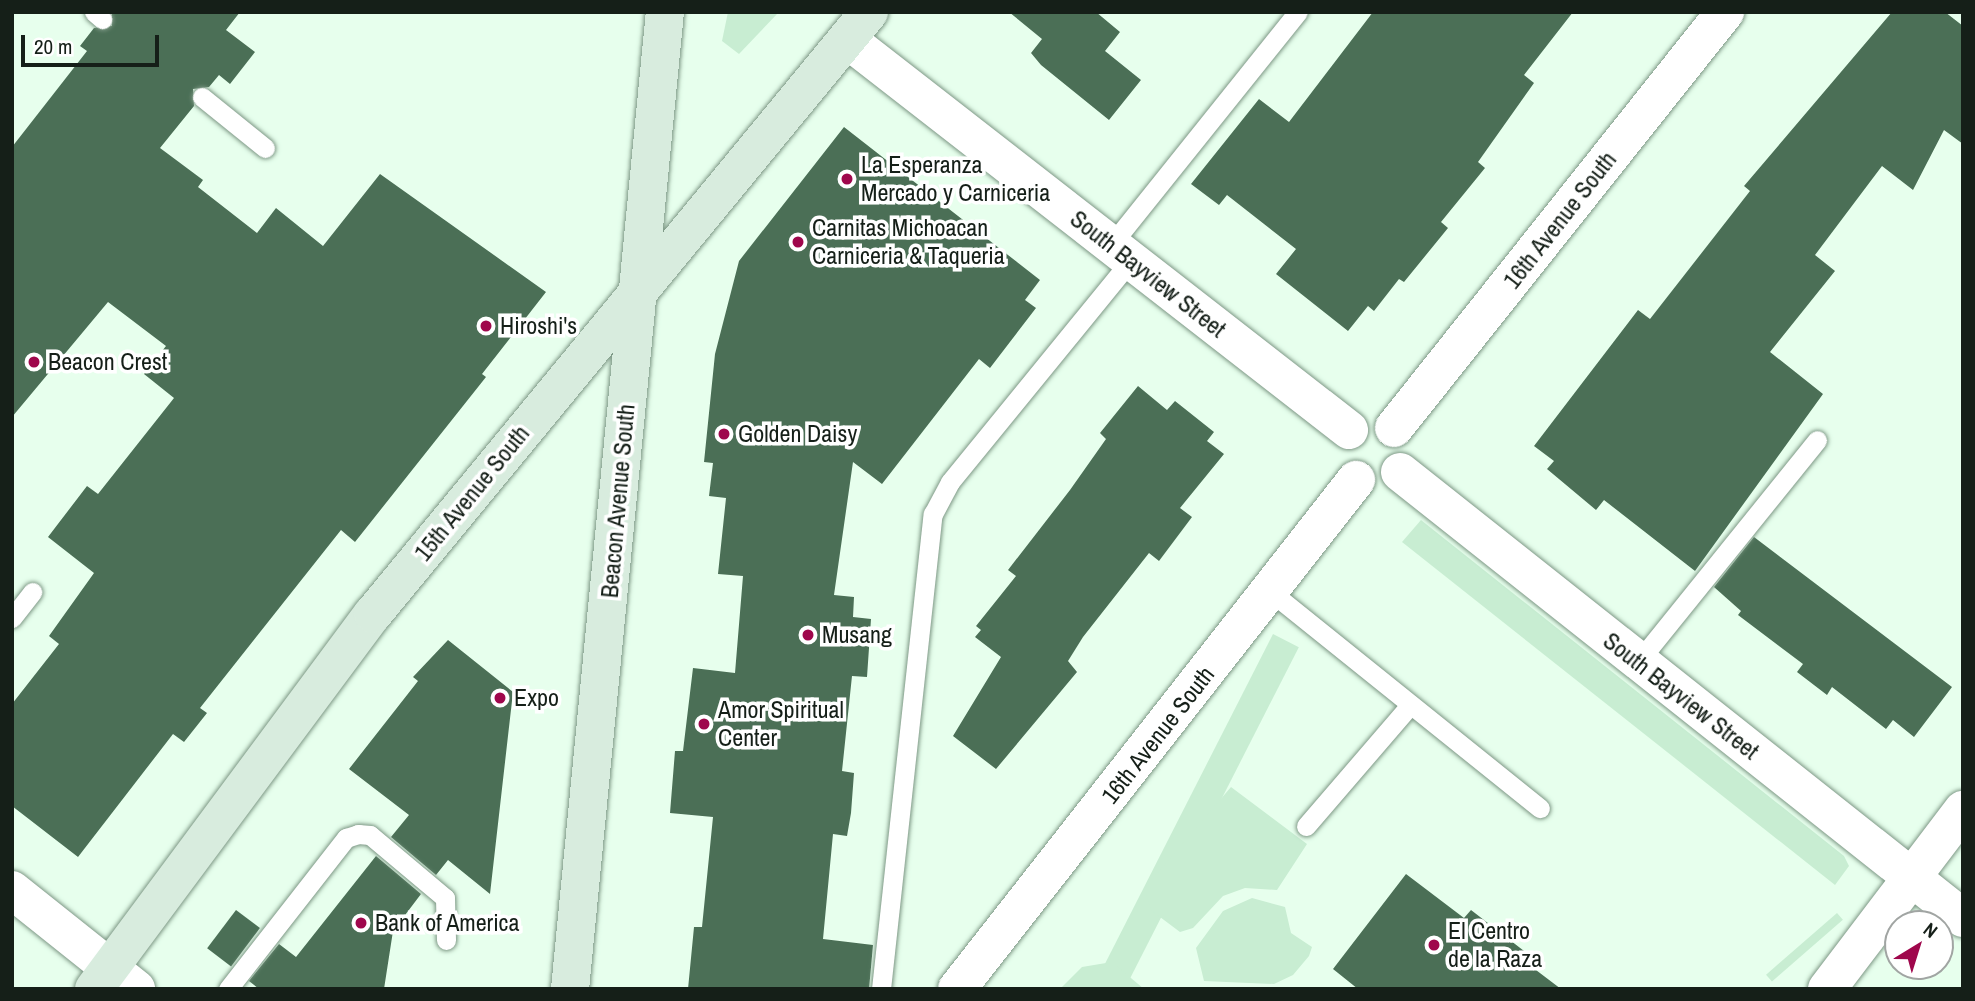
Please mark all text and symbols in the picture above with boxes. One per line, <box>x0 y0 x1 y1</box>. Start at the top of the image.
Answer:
scale bar <box>24 21 163 65</box>
text: 20 m <box>34 32 72 61</box>
street label: 16th Avenue South <box>1497 145 1623 295</box>
place label: La Esperanza Mercado y Carniceria <box>861 151 1050 207</box>
marker: La Esperanza Mercado y Carniceria <box>839 171 855 187</box>
street label: South Bayview Street <box>1065 204 1231 344</box>
place label: Carnitas Michoacan Carniceria & Taqueria <box>812 214 1005 270</box>
marker: Carnitas Michoacan Carniceria & Taqueria <box>790 234 806 250</box>
place label: Hiroshi's <box>500 312 577 340</box>
marker: Hiroshi's <box>478 318 494 334</box>
place label: Beacon Crest <box>48 348 167 376</box>
marker: Beacon Crest <box>26 354 42 370</box>
street label: Beacon Avenue South <box>595 402 641 600</box>
street label: 15th Avenue South <box>408 419 536 567</box>
place label: Golden Daisy <box>738 420 857 448</box>
marker: Golden Daisy <box>716 426 732 442</box>
place label: Musang <box>822 621 892 649</box>
street label: South Bayview Street <box>1598 626 1764 766</box>
marker: Musang <box>800 627 816 643</box>
street label: 16th Avenue South <box>1095 660 1221 810</box>
place label: Expo <box>514 684 559 712</box>
marker: Expo <box>492 690 508 706</box>
place label: Amor Spiritual Center <box>718 696 844 752</box>
marker: Amor Spiritual Center <box>696 716 712 732</box>
place label: Bank of America <box>375 909 520 937</box>
north arrow <box>1884 910 1954 980</box>
marker: Bank of America <box>353 915 369 931</box>
text: N <box>1918 916 1943 944</box>
place label: El Centro de la Raza <box>1448 917 1542 973</box>
marker: El Centro de la Raza <box>1426 937 1442 953</box>

